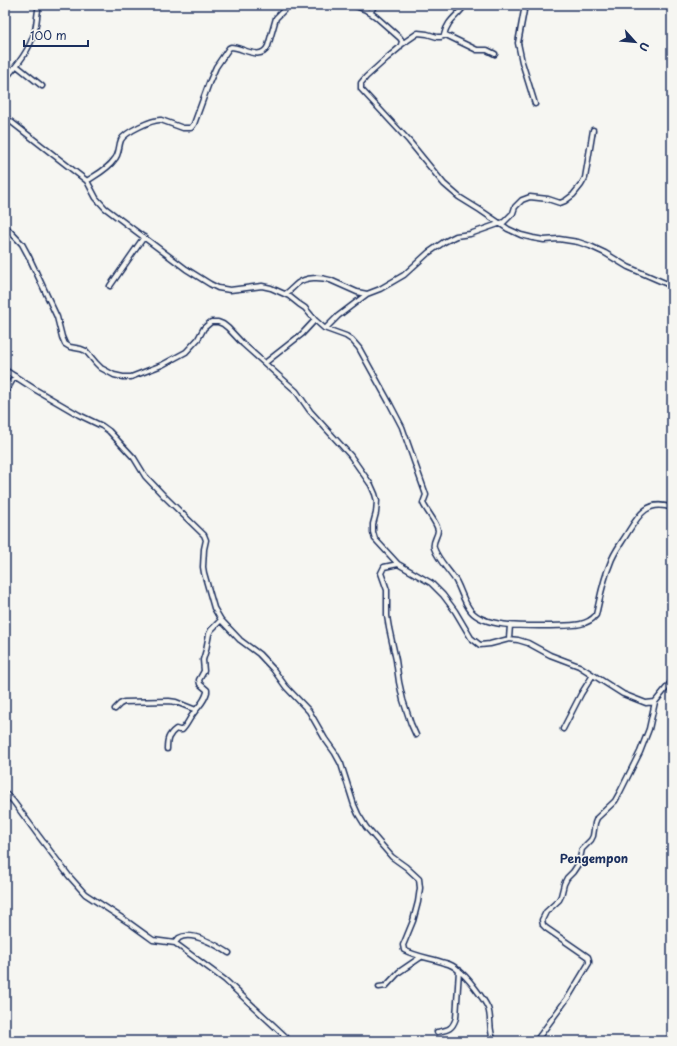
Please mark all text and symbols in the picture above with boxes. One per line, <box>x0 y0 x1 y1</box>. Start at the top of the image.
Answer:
scale bar <box>24 22 88 48</box>
north arrow <box>615 22 655 62</box>
text: 100 m <box>30 26 67 44</box>
text: U <box>635 39 654 54</box>
district label: Pengempon <box>560 849 628 867</box>

